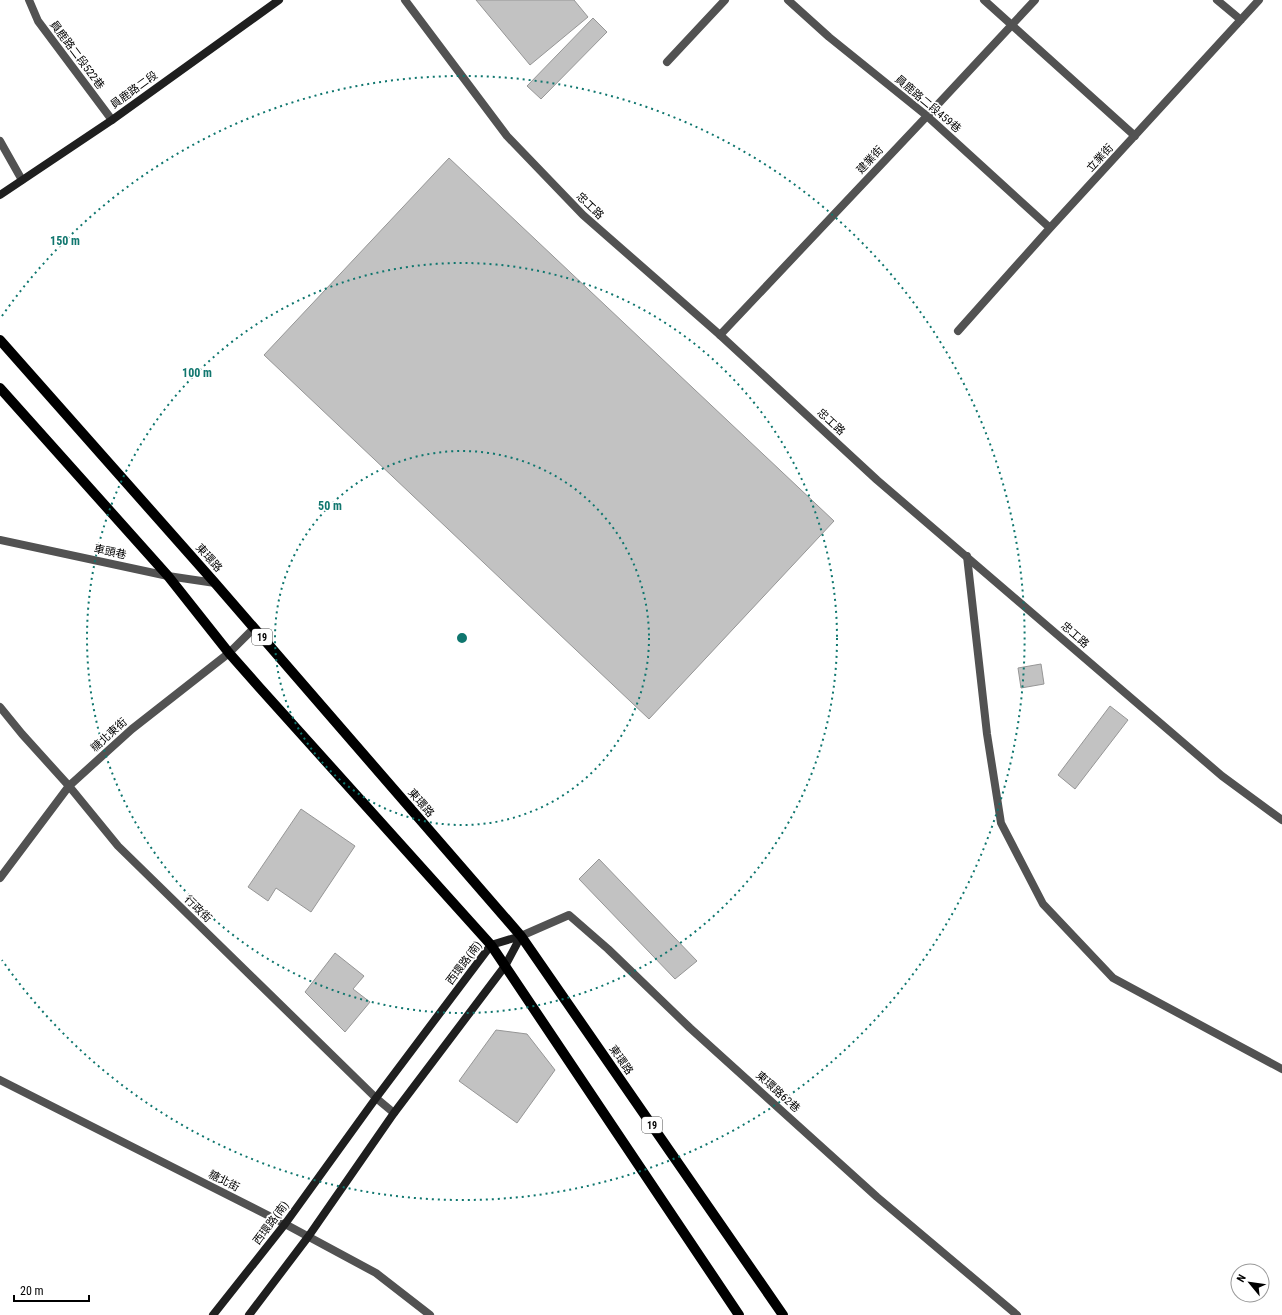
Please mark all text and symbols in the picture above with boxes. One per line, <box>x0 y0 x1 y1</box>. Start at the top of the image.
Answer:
street label: 員鹿路二段522巷 <box>47 18 107 92</box>
street label: 員鹿路二段 <box>108 69 160 111</box>
street label: 員鹿路二段459巷 <box>892 73 964 135</box>
street label: 立業街 <box>1084 141 1116 175</box>
street label: 建業街 <box>854 143 886 177</box>
street label: 忠工路 <box>574 190 606 222</box>
text: 150 m <box>50 234 80 248</box>
text: 100 m <box>182 366 212 380</box>
street label: 忠工路 <box>814 406 848 438</box>
text: 50 m <box>318 499 342 513</box>
street label: 東環路 <box>193 541 225 575</box>
street label: 車頭巷 <box>93 542 127 562</box>
street label: 忠工路 <box>1058 619 1092 651</box>
road number: 19 <box>252 629 272 645</box>
centre of rings <box>455 631 469 645</box>
street label: 糖北東街 <box>88 715 130 755</box>
street label: 東環路 <box>405 786 437 820</box>
street label: 行政街 <box>182 893 214 925</box>
street label: 西環路(南) <box>443 939 485 987</box>
street label: 東環路 <box>606 1043 636 1077</box>
street label: 東環路62巷 <box>753 1069 803 1115</box>
road number: 19 <box>642 1117 662 1133</box>
street label: 糖北街 <box>206 1168 242 1194</box>
street label: 西環路(南) <box>250 1199 292 1247</box>
north arrow <box>1230 1263 1270 1303</box>
text: N <box>1234 1272 1249 1284</box>
scale bar <box>14 1277 89 1303</box>
text: 20 m <box>20 1284 44 1298</box>

